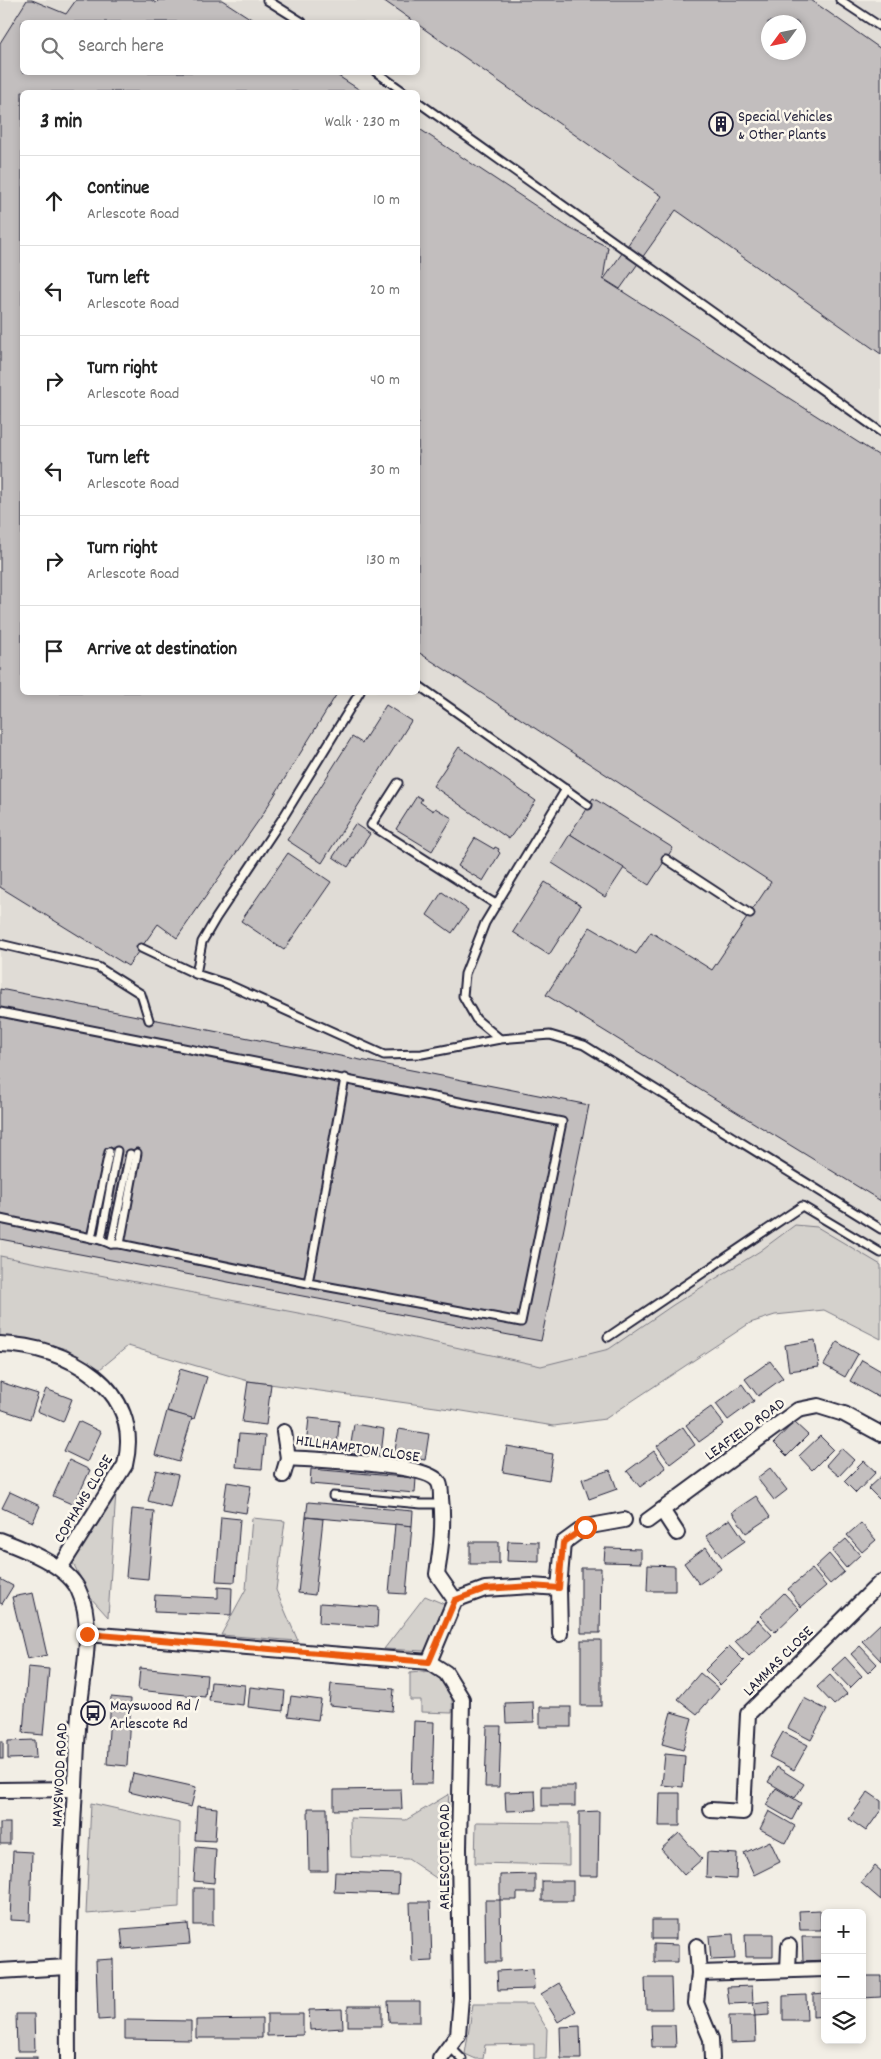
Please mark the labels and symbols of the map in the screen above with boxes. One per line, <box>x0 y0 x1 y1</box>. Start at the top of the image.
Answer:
north arrow <box>761 15 806 60</box>
place label: Special Vehicles & Other Plants <box>738 106 833 147</box>
building icon: Special Vehicles & Other Plants <box>708 111 734 137</box>
street label: LEAFIELD ROAD <box>701 1393 790 1467</box>
street label: HILLHAMPTON CLOSE <box>294 1429 422 1470</box>
street label: COPHAMS CLOSE <box>49 1450 120 1548</box>
route start <box>574 1516 597 1539</box>
street label: LAMMAS CLOSE <box>738 1621 820 1702</box>
route end <box>76 1623 99 1646</box>
place label: Mayswood Rd / Arlescote Rd <box>110 1695 200 1736</box>
bus stop icon: Mayswood Rd / Arlescote Rd <box>80 1700 106 1726</box>
street label: MAYSWOOD ROAD <box>46 1722 75 1828</box>
street label: ARLESCOTE ROAD <box>434 1804 457 1910</box>

